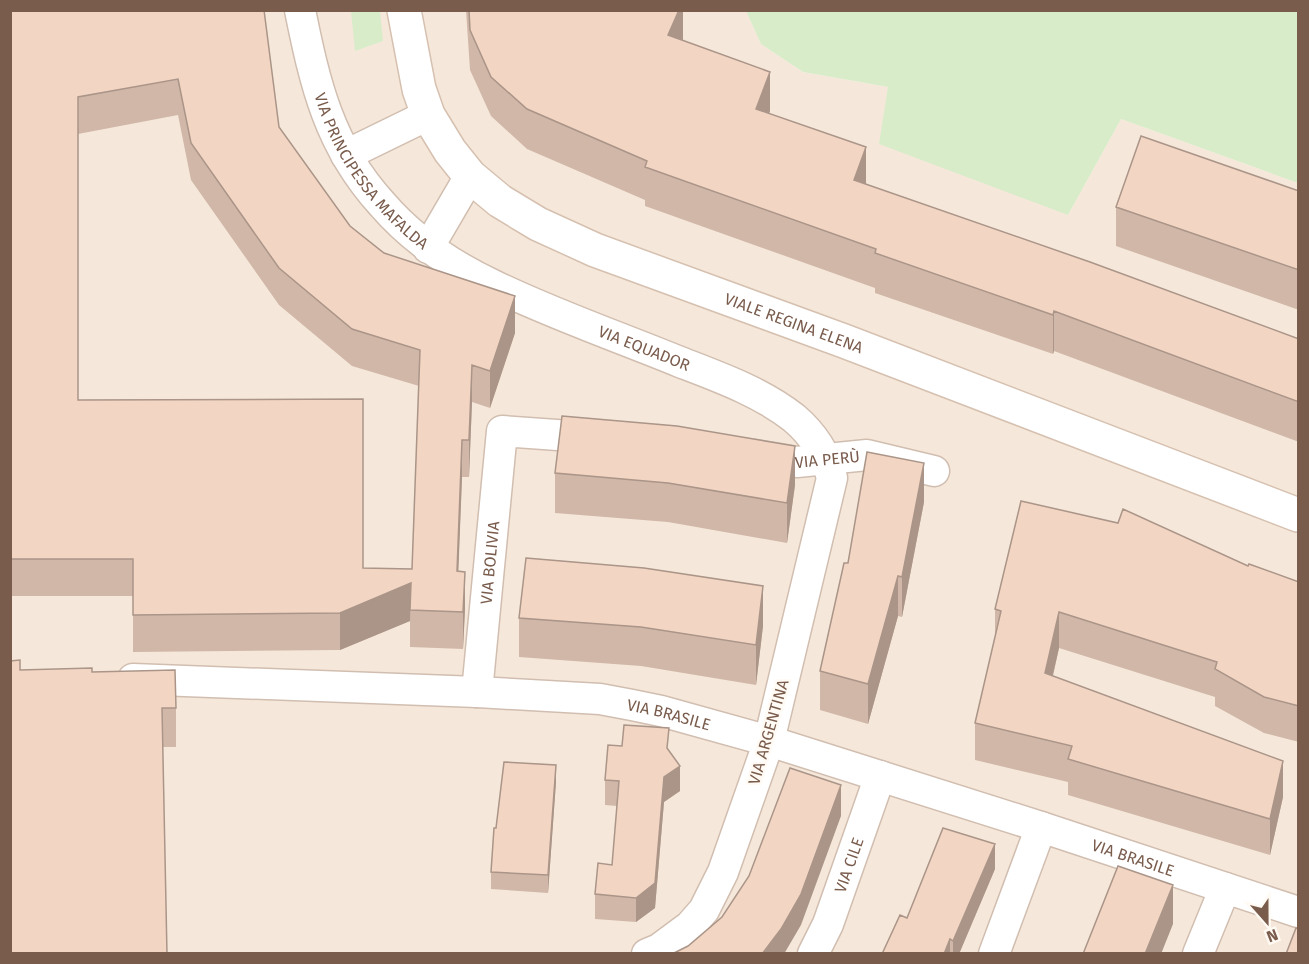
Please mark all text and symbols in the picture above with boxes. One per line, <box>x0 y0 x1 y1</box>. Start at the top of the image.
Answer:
street label: VIA PRINCIPESSA MAFALDA <box>310 90 433 254</box>
street label: VIALE REGINA ELENA <box>722 289 866 358</box>
street label: VIA EQUADOR <box>596 322 693 375</box>
street label: VIA PERÙ <box>794 446 861 472</box>
street label: VIA BOLIVIA <box>476 519 503 605</box>
street label: VIA ARGENTINA <box>744 677 793 787</box>
street label: VIA BRASILE <box>625 695 713 734</box>
street label: VIA CILE <box>831 835 868 895</box>
street label: VIA BRASILE <box>1089 835 1177 880</box>
north arrow <box>1237 892 1297 952</box>
text: N <box>1264 925 1281 946</box>

